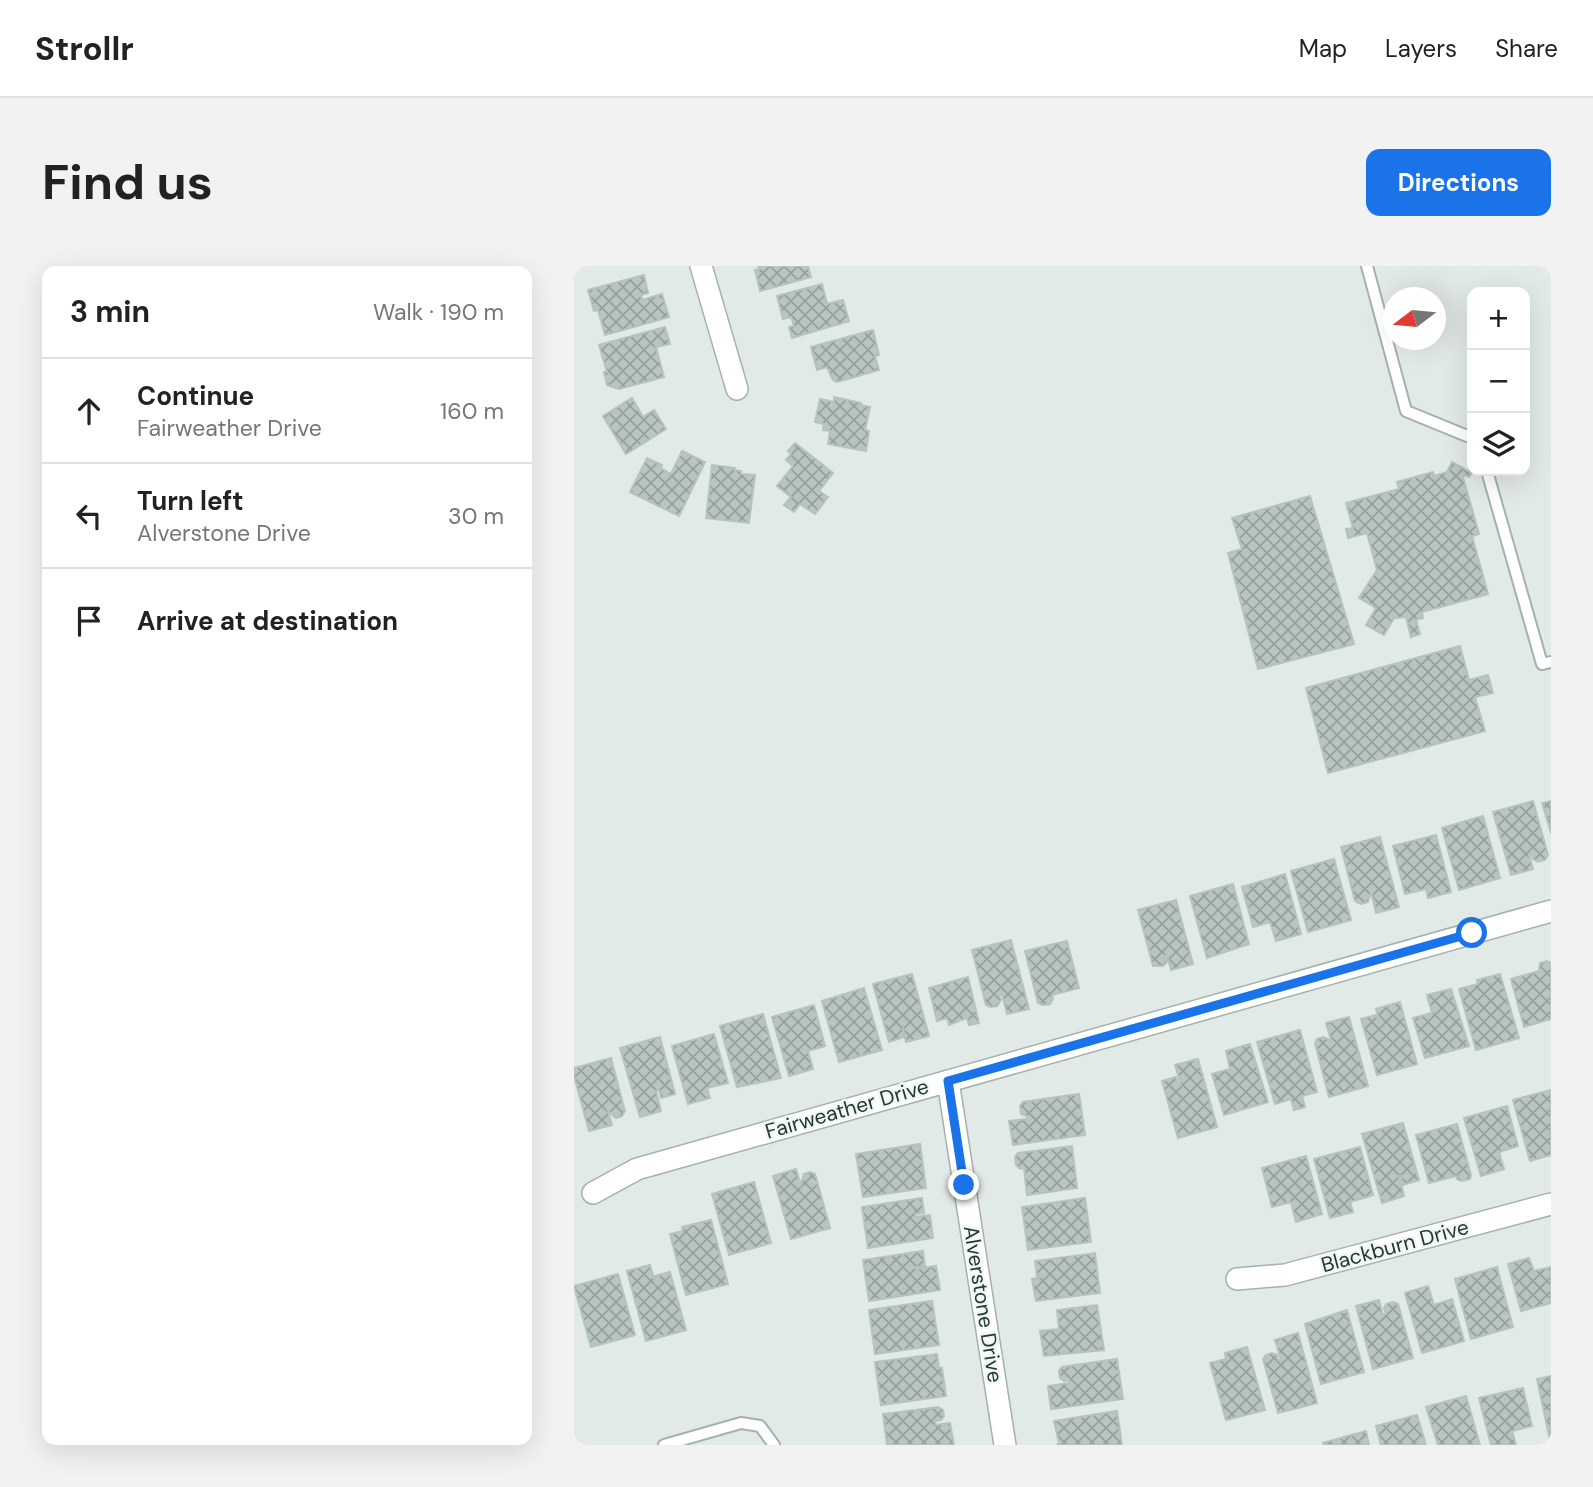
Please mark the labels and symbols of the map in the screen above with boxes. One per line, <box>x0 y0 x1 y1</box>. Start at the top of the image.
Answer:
north arrow <box>1383 287 1446 350</box>
route start <box>1456 917 1487 948</box>
street label: Fairweather Drive <box>762 1072 932 1146</box>
route end <box>948 1169 979 1200</box>
street label: Blackburn Drive <box>1318 1213 1472 1279</box>
street label: Alverstone Drive <box>957 1223 1009 1385</box>

